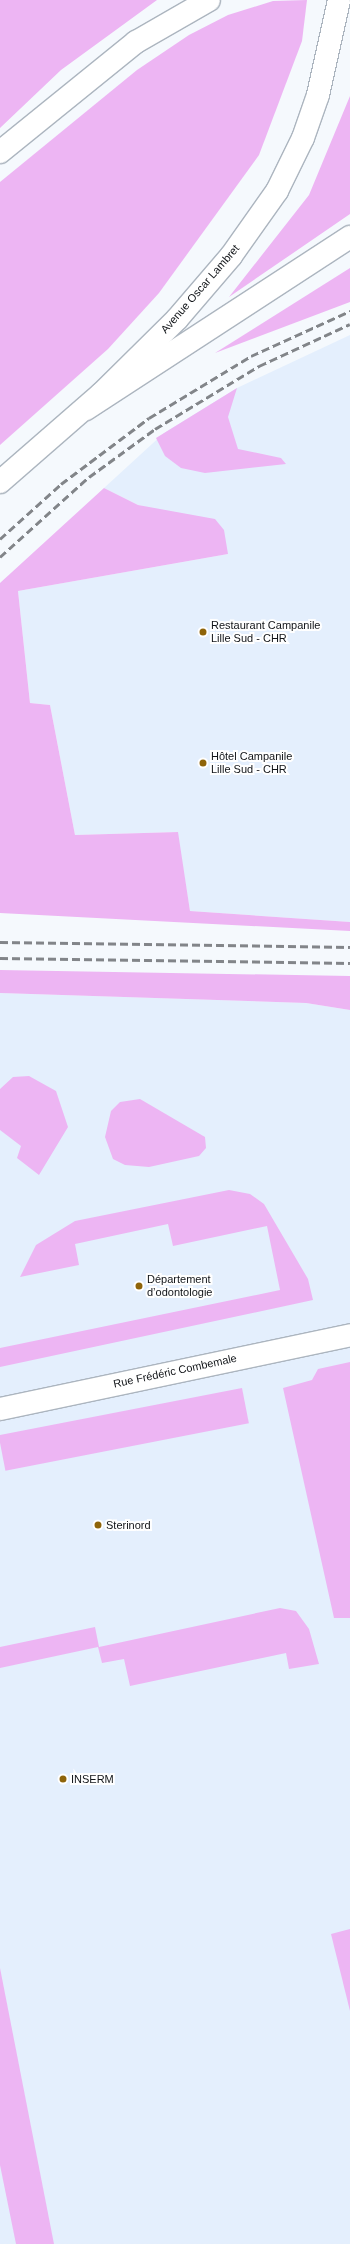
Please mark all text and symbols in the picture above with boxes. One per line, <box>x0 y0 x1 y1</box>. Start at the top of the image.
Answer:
street label: Avenue Oscar Lambret <box>158 242 242 336</box>
place label: Restaurant Campanile Lille Sud - CHR <box>211 619 320 645</box>
marker: Restaurant Campanile Lille Sud - CHR <box>198 627 208 637</box>
place label: Hôtel Campanile Lille Sud - CHR <box>211 750 292 776</box>
marker: Hôtel Campanile Lille Sud - CHR <box>198 758 208 768</box>
place label: Département d’odontologie <box>147 1273 212 1299</box>
marker: Département d’odontologie <box>134 1281 144 1291</box>
street label: Rue Frédéric Combemale <box>112 1351 238 1391</box>
place label: Sterinord <box>106 1518 151 1532</box>
marker: Sterinord <box>93 1520 103 1530</box>
place label: INSERM <box>71 1772 114 1786</box>
marker: INSERM <box>58 1774 68 1784</box>

